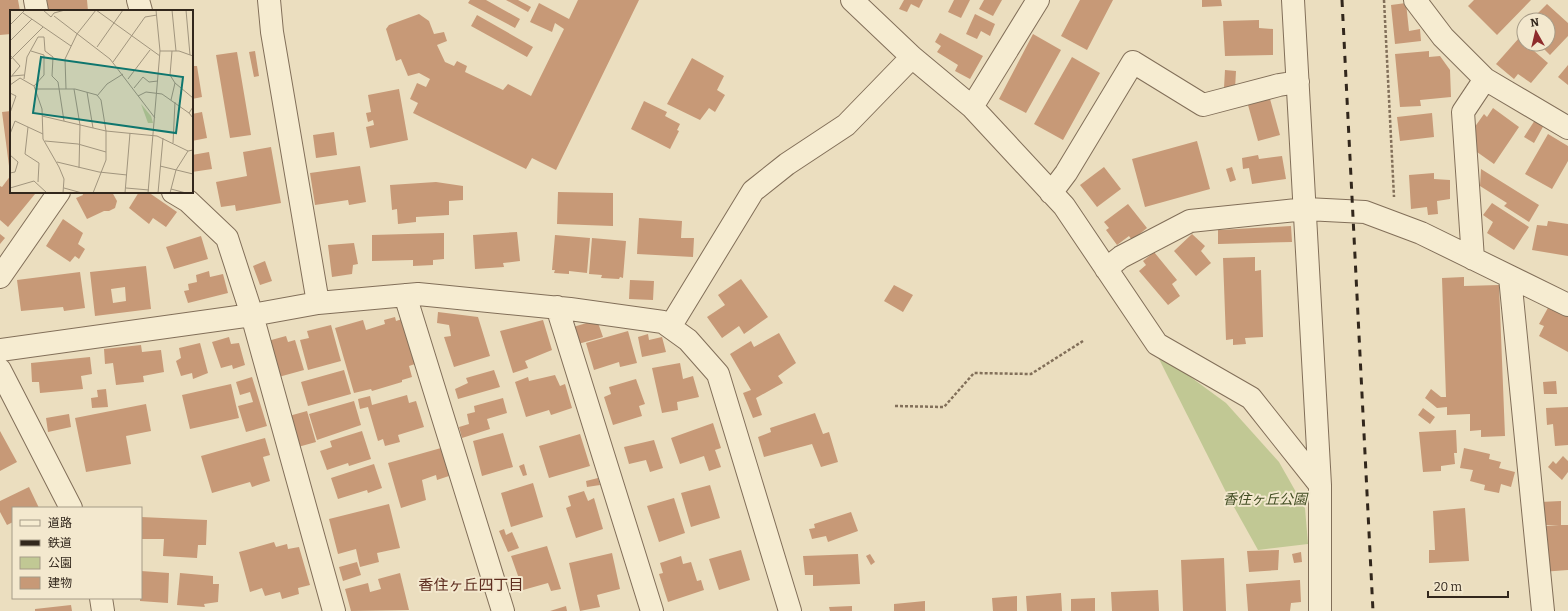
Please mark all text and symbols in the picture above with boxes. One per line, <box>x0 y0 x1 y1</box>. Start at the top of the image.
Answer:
inset map <box>10 10 193 193</box>
north arrow <box>1516 12 1556 52</box>
text: N <box>1530 15 1540 30</box>
park label: 香住ヶ丘公園 <box>1223 491 1309 508</box>
legend <box>12 507 142 599</box>
text: 道路 <box>48 516 72 530</box>
text: 鉄道 <box>48 536 72 550</box>
text: 公園 <box>48 556 72 570</box>
scale bar <box>1428 573 1508 599</box>
text: 建物 <box>48 576 72 590</box>
district label: 香住ヶ丘四丁目 <box>418 576 524 594</box>
text: 20 m <box>1434 580 1463 594</box>

